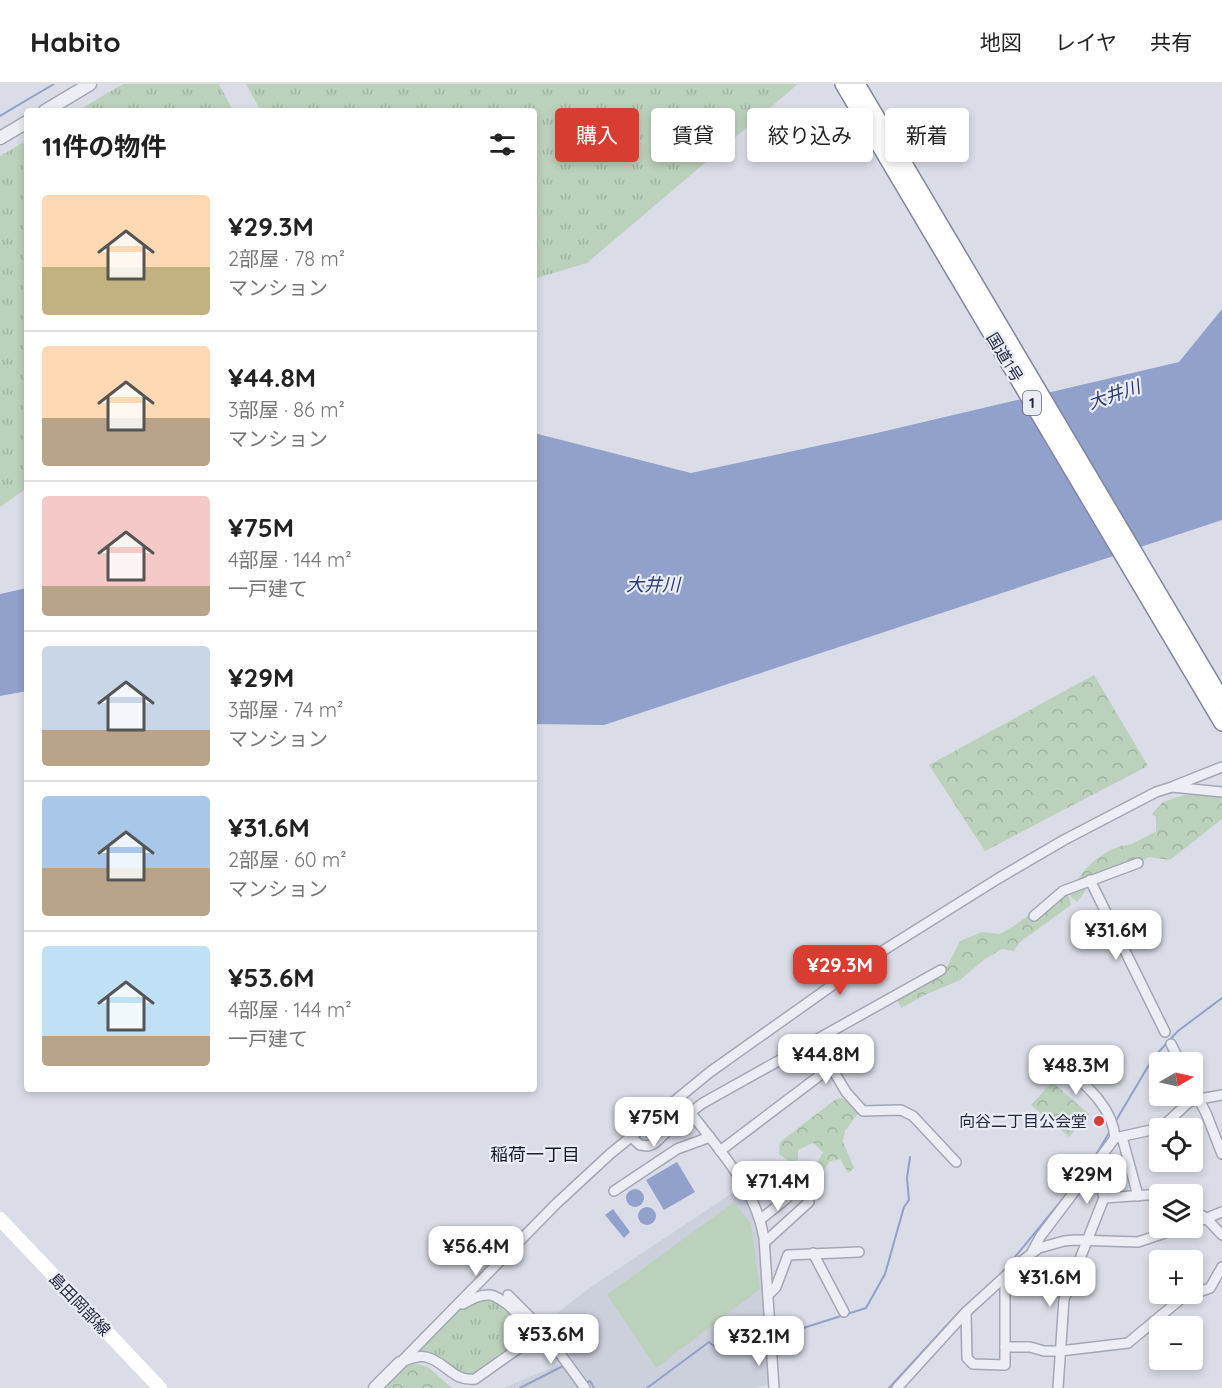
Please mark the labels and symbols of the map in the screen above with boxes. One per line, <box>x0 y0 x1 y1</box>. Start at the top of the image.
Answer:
street label: 国道1号 <box>983 329 1027 385</box>
water label: 大井川 <box>1085 374 1145 414</box>
road number: 1 <box>1023 391 1041 415</box>
water label: 大井川 <box>626 573 682 596</box>
pin: ¥31.6M <box>1067 910 1165 961</box>
pin: ¥29.3M <box>791 945 889 996</box>
pin: ¥44.8M <box>777 1034 875 1085</box>
pin: ¥48.3M <box>1027 1045 1125 1096</box>
north arrow <box>1149 1052 1203 1106</box>
pin: ¥75M <box>618 1097 690 1148</box>
place label: 向谷二丁目公会堂 <box>959 1111 1087 1131</box>
marker: 向谷二丁目公会堂 <box>1092 1114 1106 1128</box>
district label: 稲荷一丁目 <box>490 1143 580 1166</box>
pin: ¥29M <box>1051 1154 1123 1205</box>
pin: ¥71.4M <box>729 1161 827 1212</box>
pin: ¥56.4M <box>427 1226 525 1277</box>
pin: ¥31.6M <box>1001 1257 1099 1308</box>
street label: 島田岡部線 <box>45 1268 115 1340</box>
pin: ¥53.6M <box>502 1314 600 1365</box>
pin: ¥32.1M <box>710 1316 808 1367</box>

